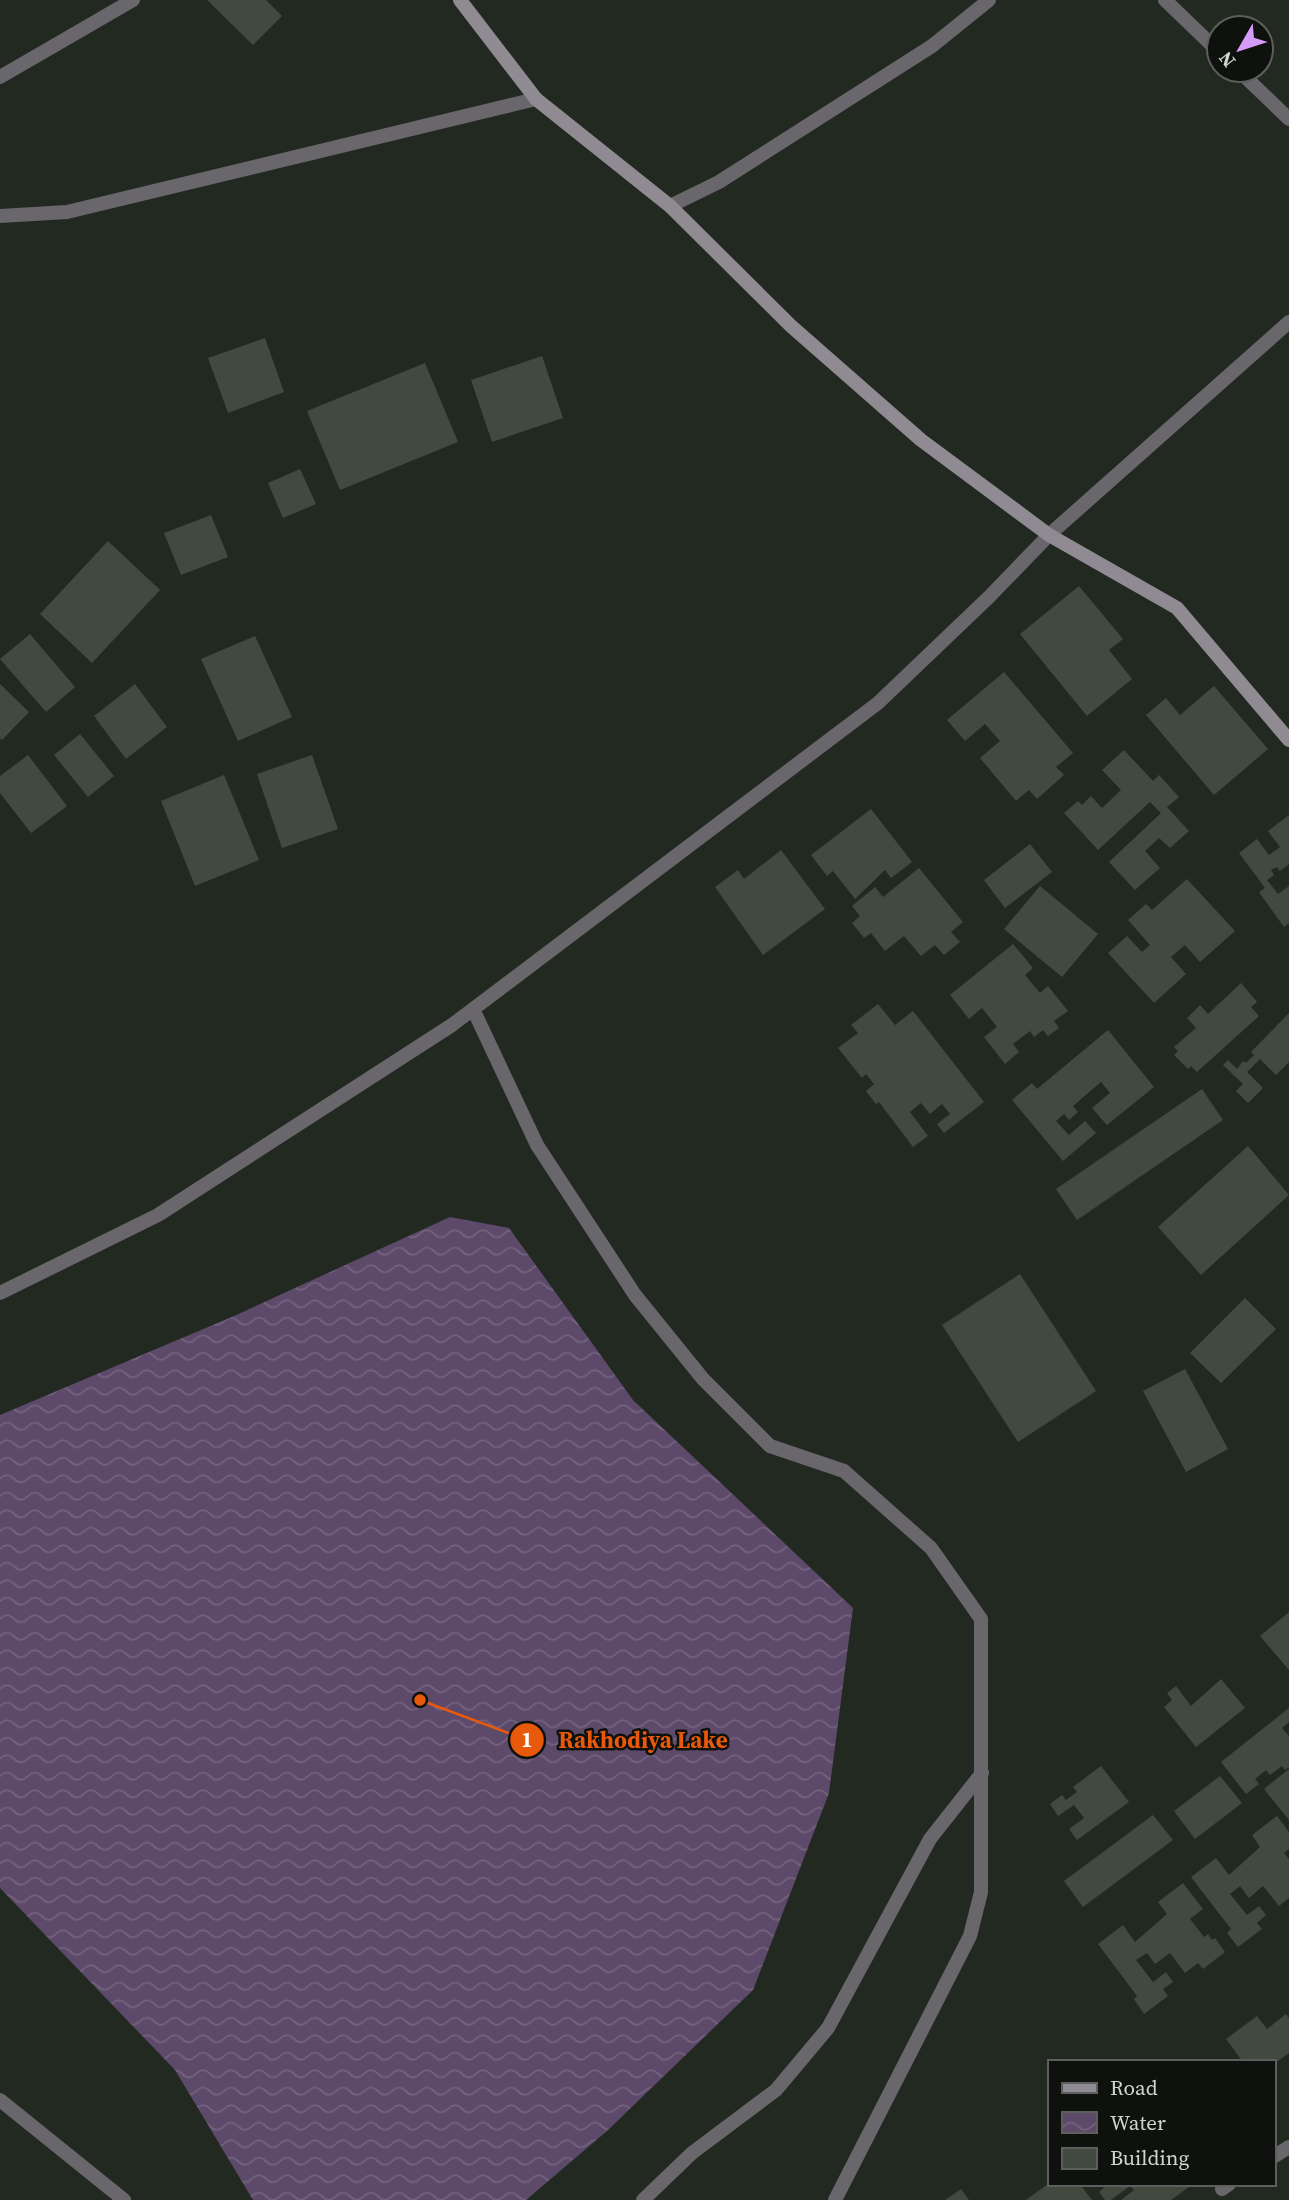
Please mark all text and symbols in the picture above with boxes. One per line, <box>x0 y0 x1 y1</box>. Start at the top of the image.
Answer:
north arrow <box>1205 14 1275 84</box>
text: N <box>1212 46 1241 73</box>
callout: Rakhodiya Lake <box>510 1718 742 1762</box>
text: Rakhodiya Lake <box>558 1724 728 1756</box>
text: 1 <box>521 1725 533 1754</box>
legend <box>1048 2060 1275 2186</box>
text: Road <box>1110 2073 1158 2102</box>
text: Water <box>1110 2108 1166 2137</box>
text: Building <box>1110 2143 1189 2172</box>

